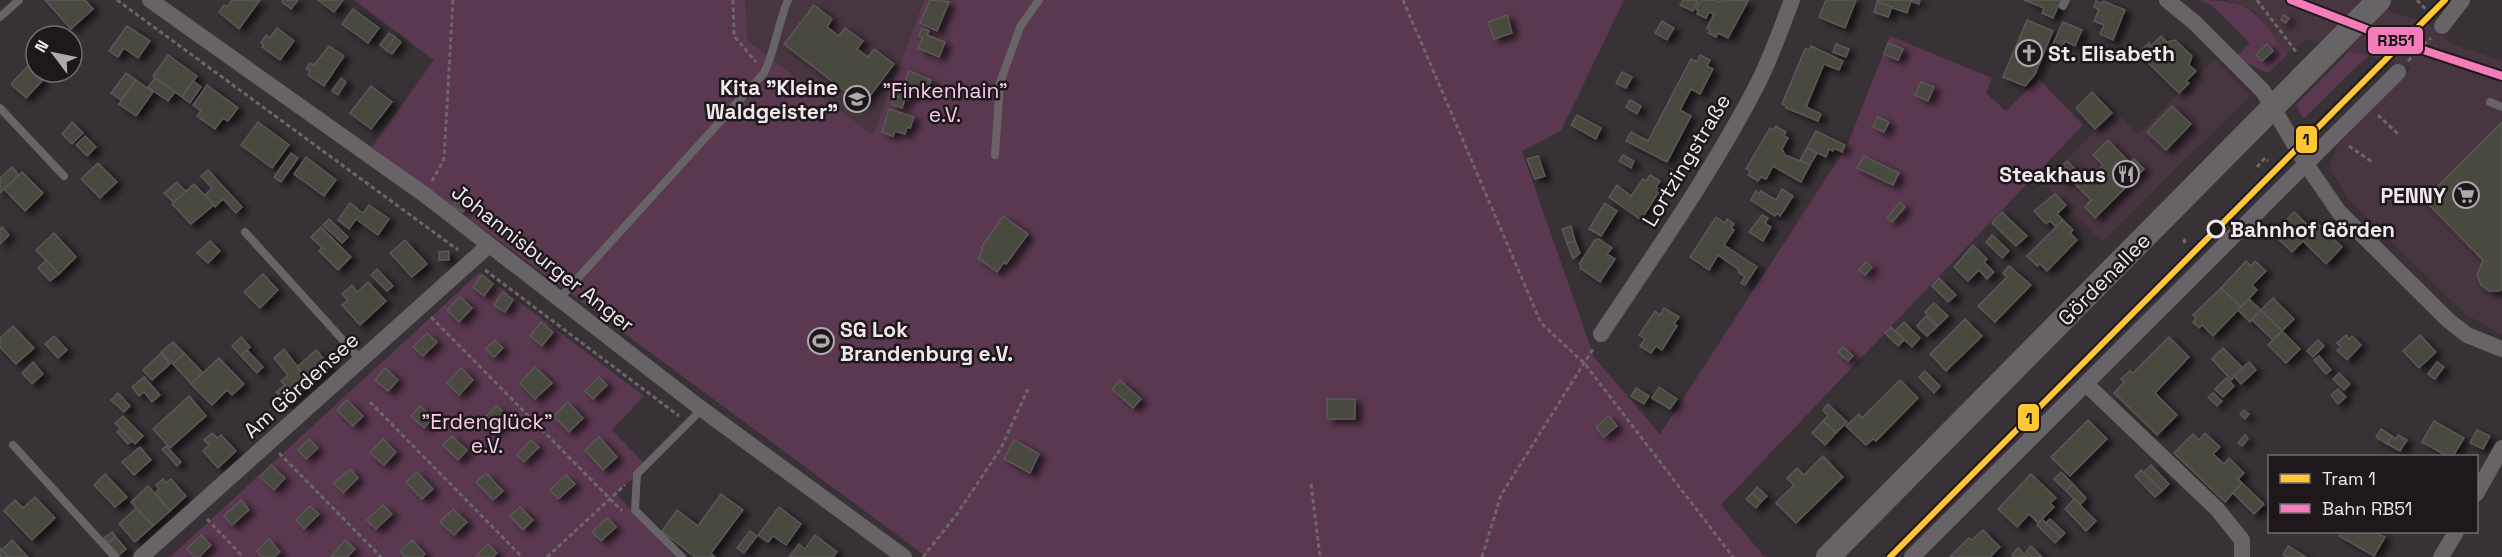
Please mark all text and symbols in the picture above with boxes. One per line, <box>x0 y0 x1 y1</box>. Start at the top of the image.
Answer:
north arrow <box>24 24 84 84</box>
line badge: RB51 <box>2367 26 2424 55</box>
text: RB51 <box>2377 30 2415 51</box>
text: N <box>30 36 53 56</box>
church icon: St. Elisabeth <box>2014 38 2044 68</box>
place label: St. Elisabeth <box>2048 40 2175 67</box>
place label: Kita "Kleine Waldgeister" <box>706 74 838 125</box>
park label: "Finkenhain" e.V. <box>882 77 1008 128</box>
school or university icon: Kita "Kleine Waldgeister" <box>842 84 872 114</box>
street label: Lortzingstraße <box>1636 89 1736 231</box>
line badge: 1 <box>2295 125 2318 154</box>
text: 1 <box>2302 129 2310 150</box>
restaurant icon: Steakhaus <box>2111 159 2141 189</box>
place label: Steakhaus <box>1999 161 2106 188</box>
street label: Johannisburger Anger <box>446 178 640 338</box>
supermarket icon: PENNY <box>2451 180 2481 210</box>
place label: PENNY <box>2380 182 2446 209</box>
place label: Bahnhof Görden <box>2230 216 2395 243</box>
marker: Bahnhof Görden <box>2207 220 2225 238</box>
street label: Gördenallee <box>2052 227 2156 331</box>
place label: SG Lok Brandenburg e.V. <box>840 316 1013 367</box>
street label: Am Gördensee <box>238 326 364 444</box>
sports icon: SG Lok Brandenburg e.V. <box>806 326 836 356</box>
line badge: 1 <box>2017 403 2040 432</box>
park label: "Erdenglück" e.V. <box>421 408 553 459</box>
text: 1 <box>2025 408 2033 429</box>
legend <box>2268 455 2478 533</box>
text: Tram 1 <box>2322 467 2376 490</box>
text: Bahn RB51 <box>2322 497 2412 520</box>

